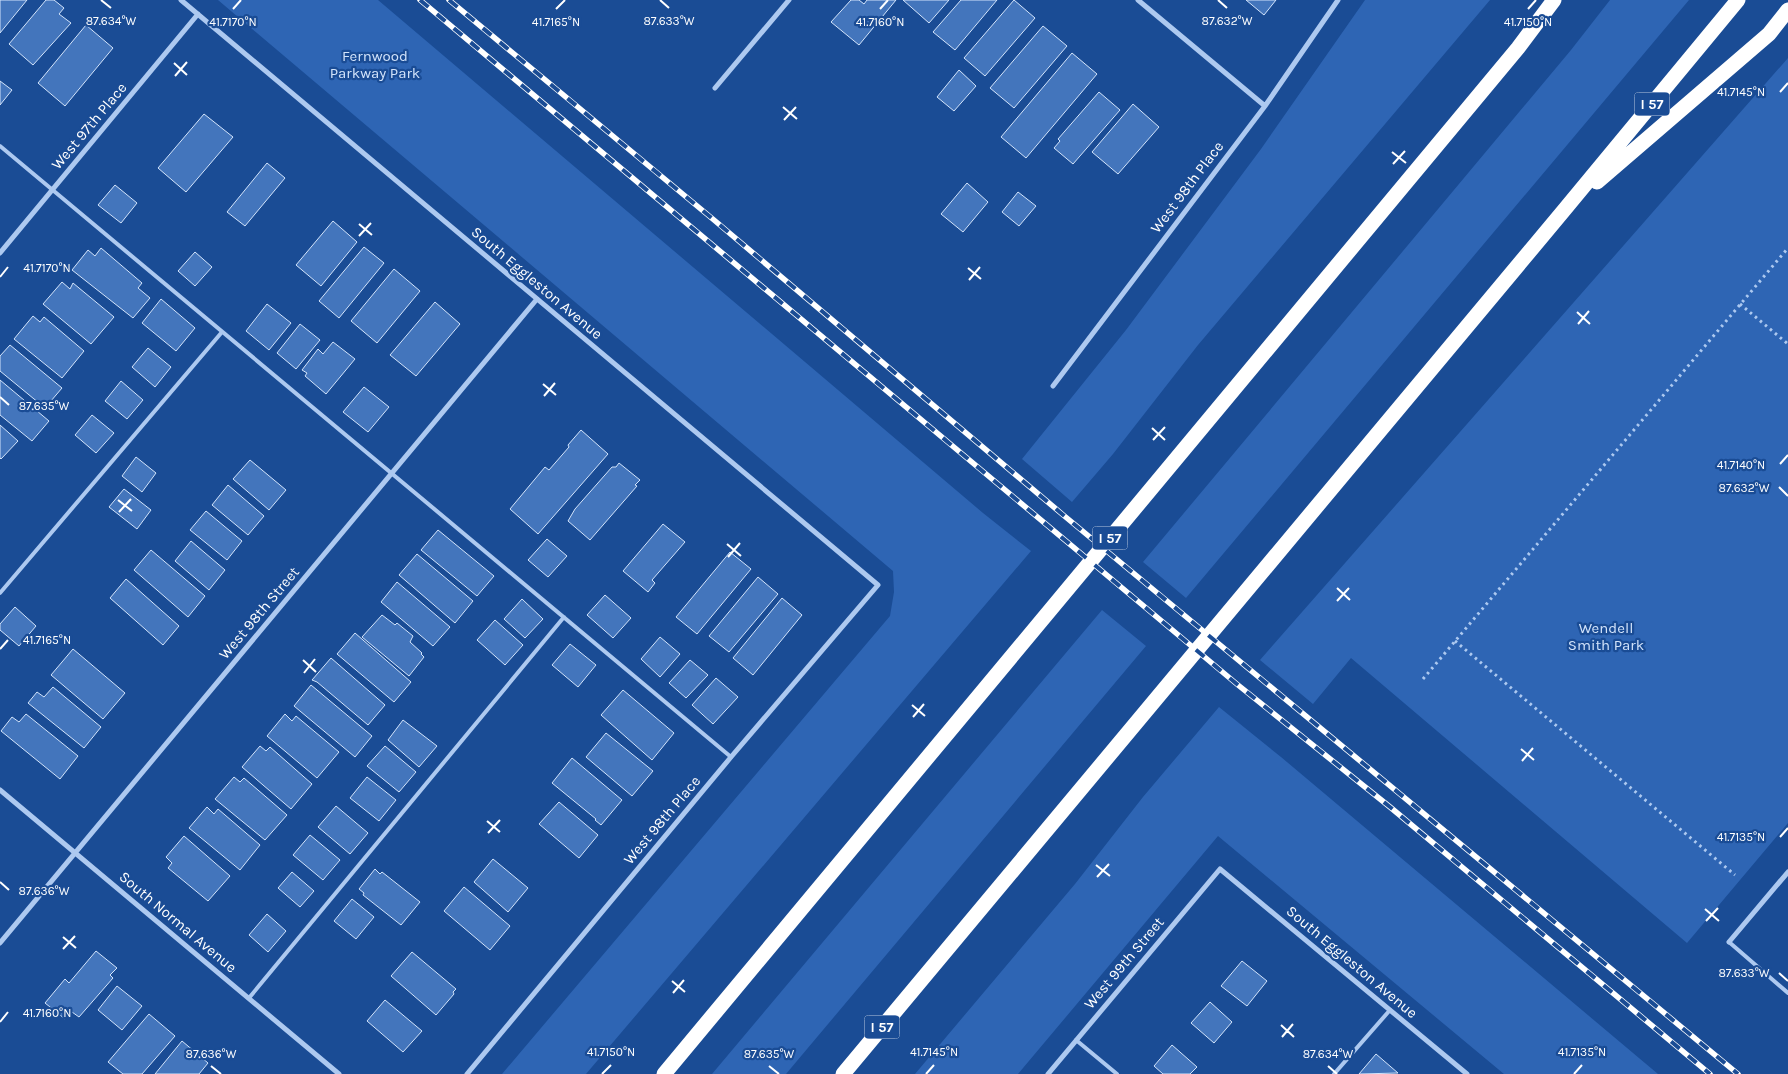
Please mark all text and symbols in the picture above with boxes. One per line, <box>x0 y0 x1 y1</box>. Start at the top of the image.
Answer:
text: 87.634°W <box>86 14 137 28</box>
text: 87.633°W <box>643 14 695 28</box>
text: 87.632°W <box>1202 14 1253 28</box>
text: 41.7170°N <box>209 15 257 29</box>
text: 41.7165°N <box>532 15 580 29</box>
text: 41.7160°N <box>856 15 904 29</box>
text: 41.7150°N <box>1504 15 1552 29</box>
park label: Fernwood Parkway Park <box>330 47 420 82</box>
street label: West 97th Place <box>47 79 131 173</box>
text: 41.7145°N <box>1717 85 1765 99</box>
road number: I 57 <box>1634 92 1670 116</box>
street label: West 98th Place <box>1147 138 1227 236</box>
street label: South Eggleston Avenue <box>468 223 606 343</box>
text: 41.7170°N <box>23 261 71 275</box>
text: 87.635°W <box>19 399 70 413</box>
text: 41.7140°N <box>1717 458 1765 472</box>
text: 87.632°W <box>1719 481 1770 495</box>
road number: I 57 <box>1092 526 1128 550</box>
street label: West 98th Street <box>215 563 303 663</box>
park label: Wendell Smith Park <box>1568 619 1644 654</box>
text: 41.7165°N <box>23 633 71 647</box>
street label: West 98th Place <box>620 772 704 868</box>
text: 41.7135°N <box>1717 830 1765 844</box>
street label: South Normal Avenue <box>116 868 240 976</box>
text: 87.636°W <box>19 884 70 898</box>
street label: South Eggleston Avenue <box>1283 902 1421 1022</box>
street label: West 99th Street <box>1080 913 1168 1013</box>
text: 87.633°W <box>1718 966 1770 980</box>
text: 41.7160°N <box>23 1006 71 1020</box>
road number: I 57 <box>864 1016 900 1038</box>
text: 41.7150°N <box>587 1045 635 1059</box>
text: 41.7145°N <box>910 1045 958 1059</box>
text: 41.7135°N <box>1558 1045 1606 1059</box>
text: 87.636°W <box>186 1047 237 1061</box>
text: 87.635°W <box>744 1047 795 1061</box>
text: 87.634°W <box>1303 1047 1354 1061</box>

